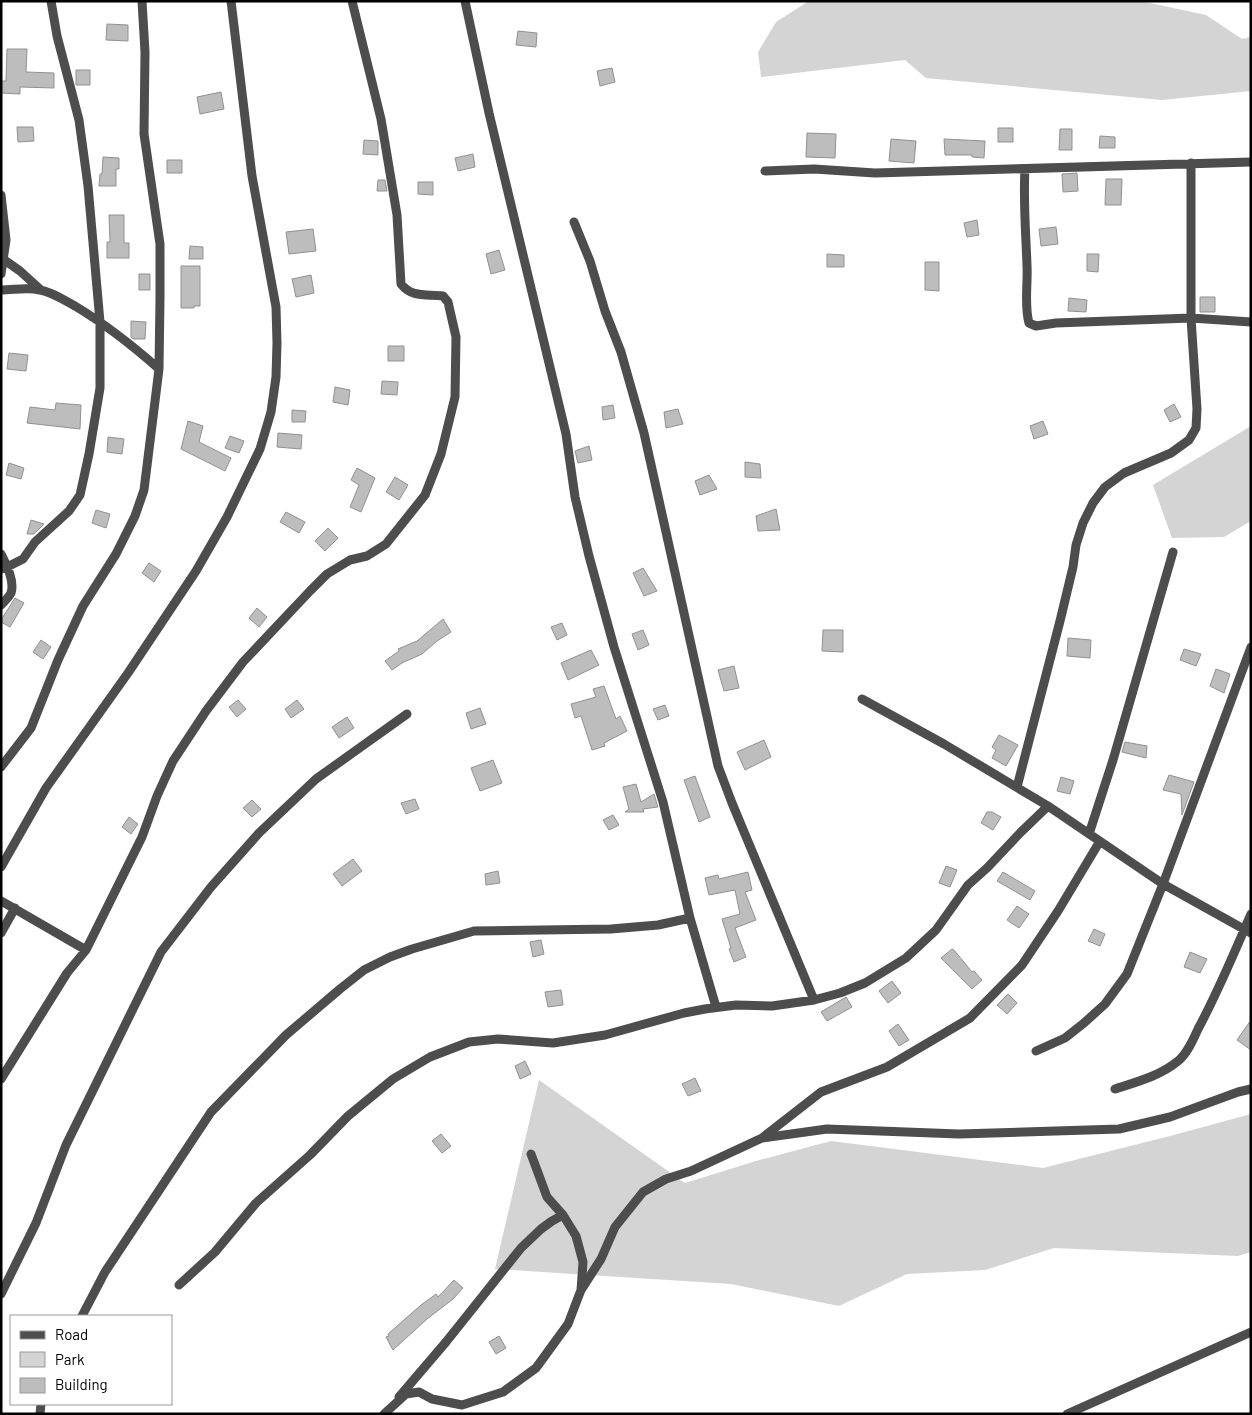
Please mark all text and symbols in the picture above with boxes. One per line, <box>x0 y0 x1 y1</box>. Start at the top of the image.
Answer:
legend <box>10 1315 172 1405</box>
text: Road <box>55 1325 88 1343</box>
text: Park <box>55 1350 85 1368</box>
text: Building <box>55 1375 108 1393</box>

